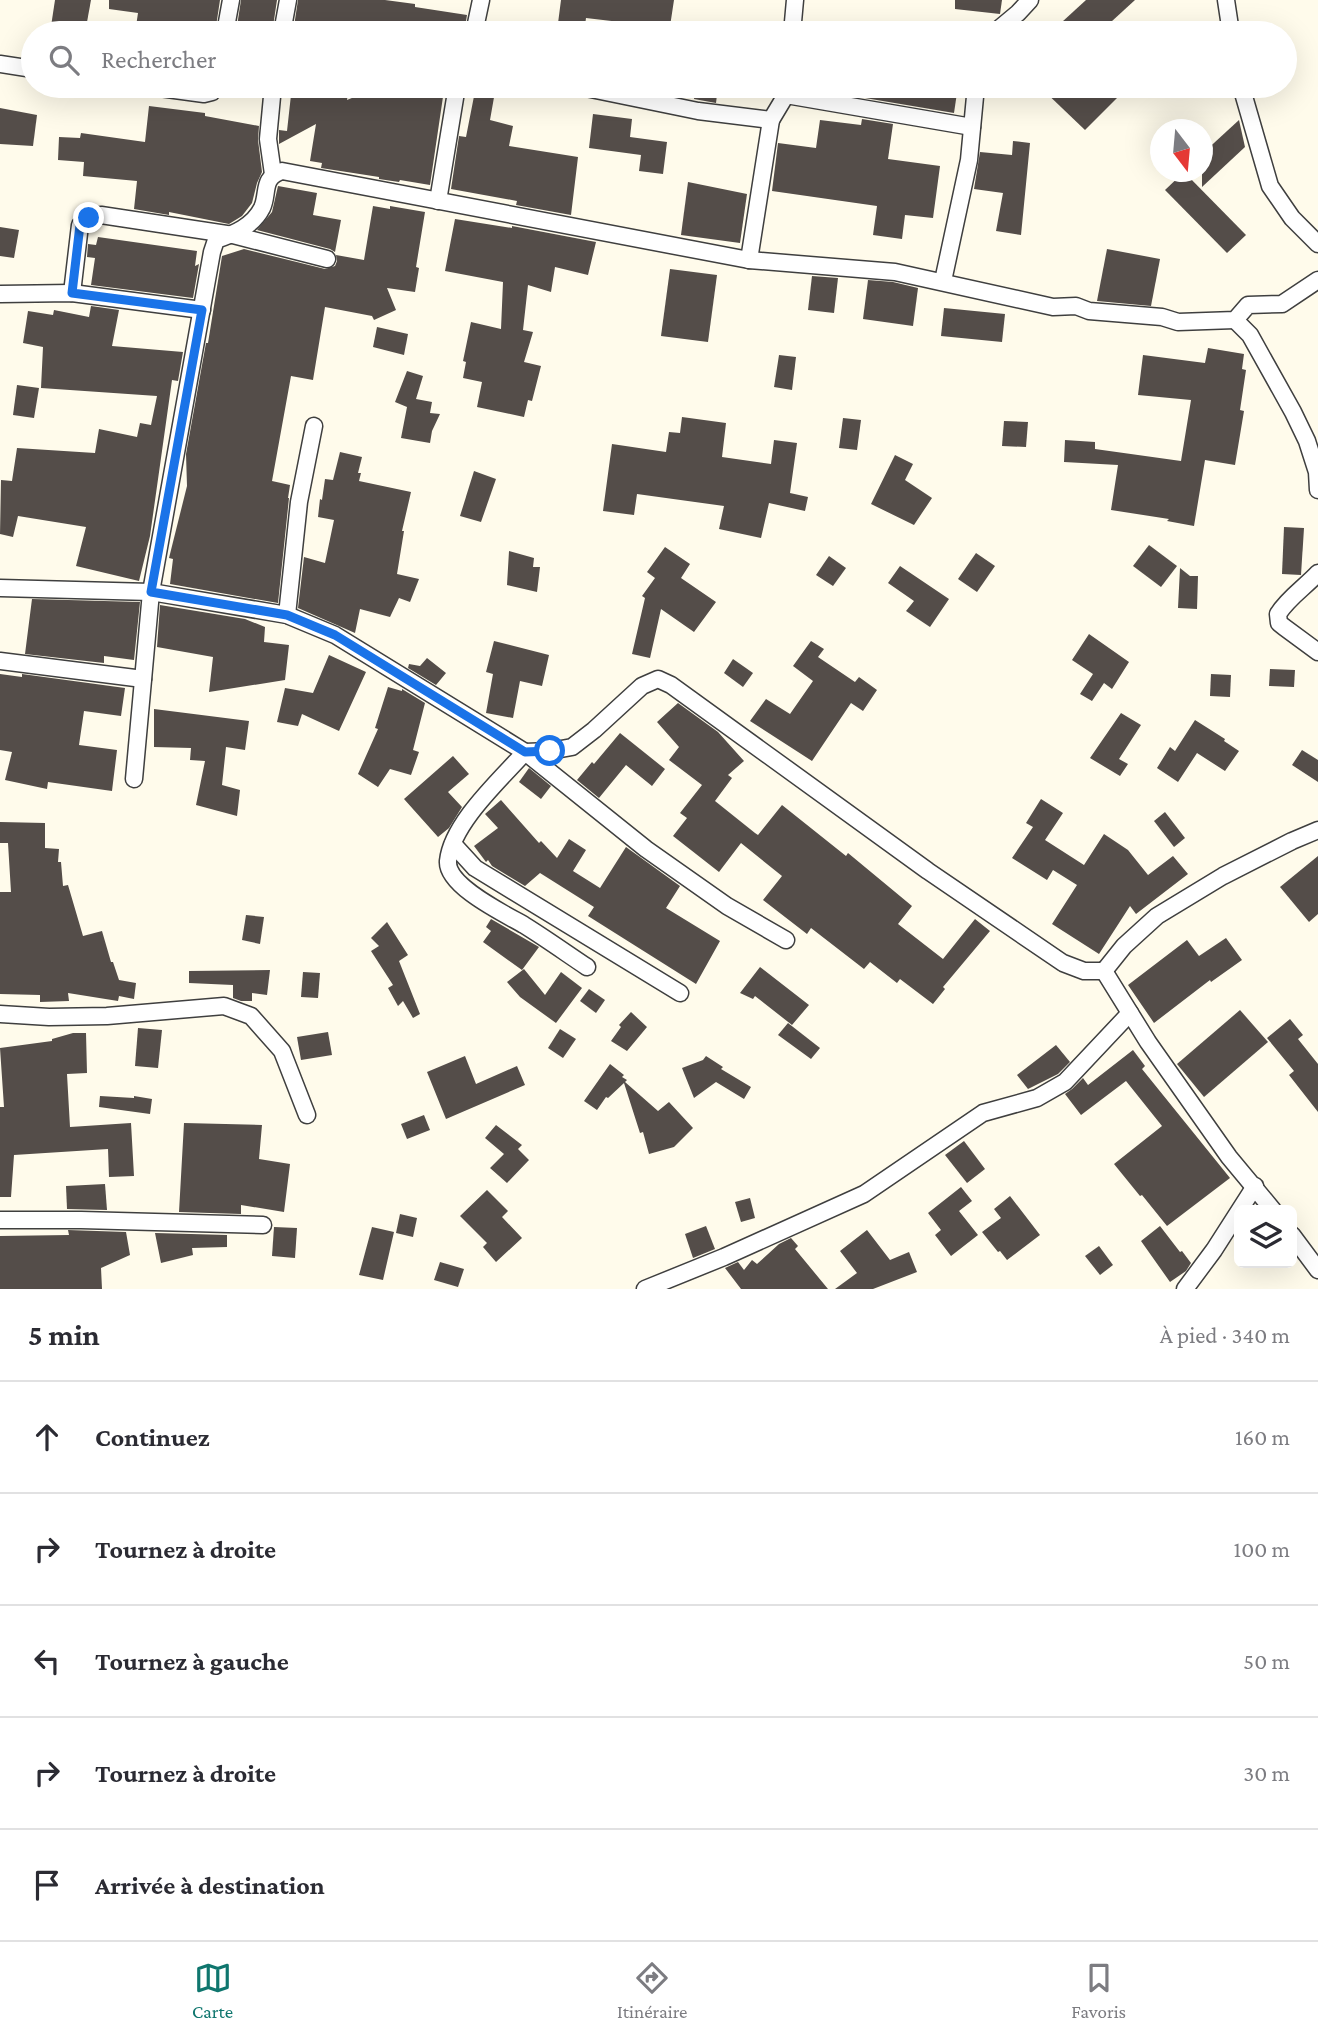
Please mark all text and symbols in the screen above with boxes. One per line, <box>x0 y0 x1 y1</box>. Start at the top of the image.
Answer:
search box <box>21 21 1297 98</box>
icon: search <box>45 41 83 79</box>
text: Rechercher <box>101 45 217 74</box>
north arrow <box>1150 119 1213 182</box>
route end <box>73 202 104 233</box>
route start <box>534 735 565 766</box>
map controls <box>1234 1205 1297 1268</box>
button: layers <box>1234 1205 1297 1268</box>
text: 5 min <box>28 1318 100 1351</box>
text: À pied · 340 m <box>1160 1322 1290 1348</box>
icon: ahead <box>28 1418 66 1456</box>
text: Continuez <box>95 1423 210 1452</box>
text: 160 m <box>1235 1424 1290 1450</box>
icon: right <box>28 1530 66 1568</box>
text: Tournez à droite <box>95 1535 276 1564</box>
text: 100 m <box>1234 1536 1290 1562</box>
icon: left <box>28 1642 66 1680</box>
text: Tournez à gauche <box>95 1647 289 1676</box>
text: 50 m <box>1243 1648 1290 1674</box>
icon: right <box>28 1754 66 1792</box>
text: Tournez à droite <box>95 1759 276 1788</box>
text: 30 m <box>1243 1760 1290 1786</box>
icon: arrive <box>28 1866 66 1904</box>
text: Arrivée à destination <box>95 1871 325 1900</box>
tab: Carte <box>192 1959 233 2022</box>
tab: Itinéraire <box>617 1959 687 2022</box>
tab: Favoris <box>1071 1959 1126 2022</box>

